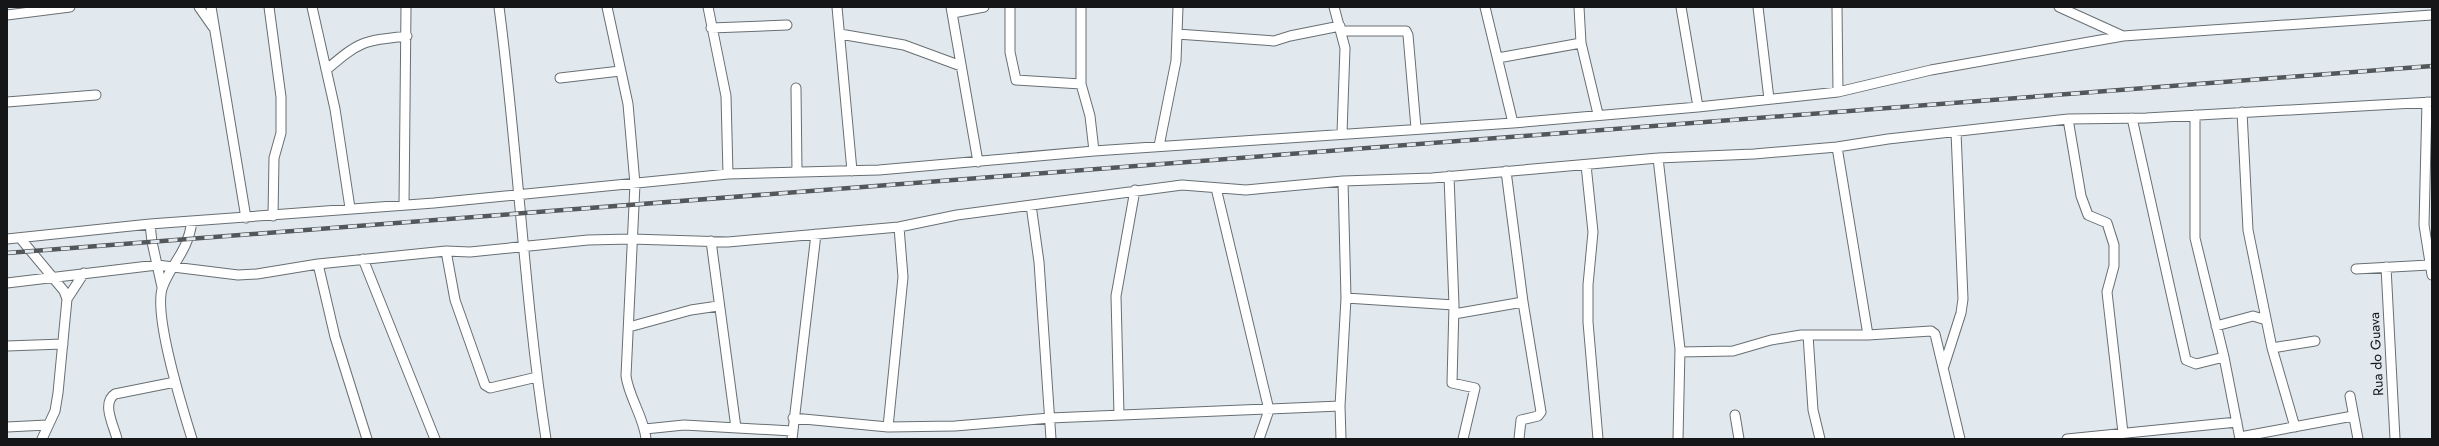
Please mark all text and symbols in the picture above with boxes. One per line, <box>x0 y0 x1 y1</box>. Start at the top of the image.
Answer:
street label: Rua do Guava <box>2364 312 2388 396</box>

